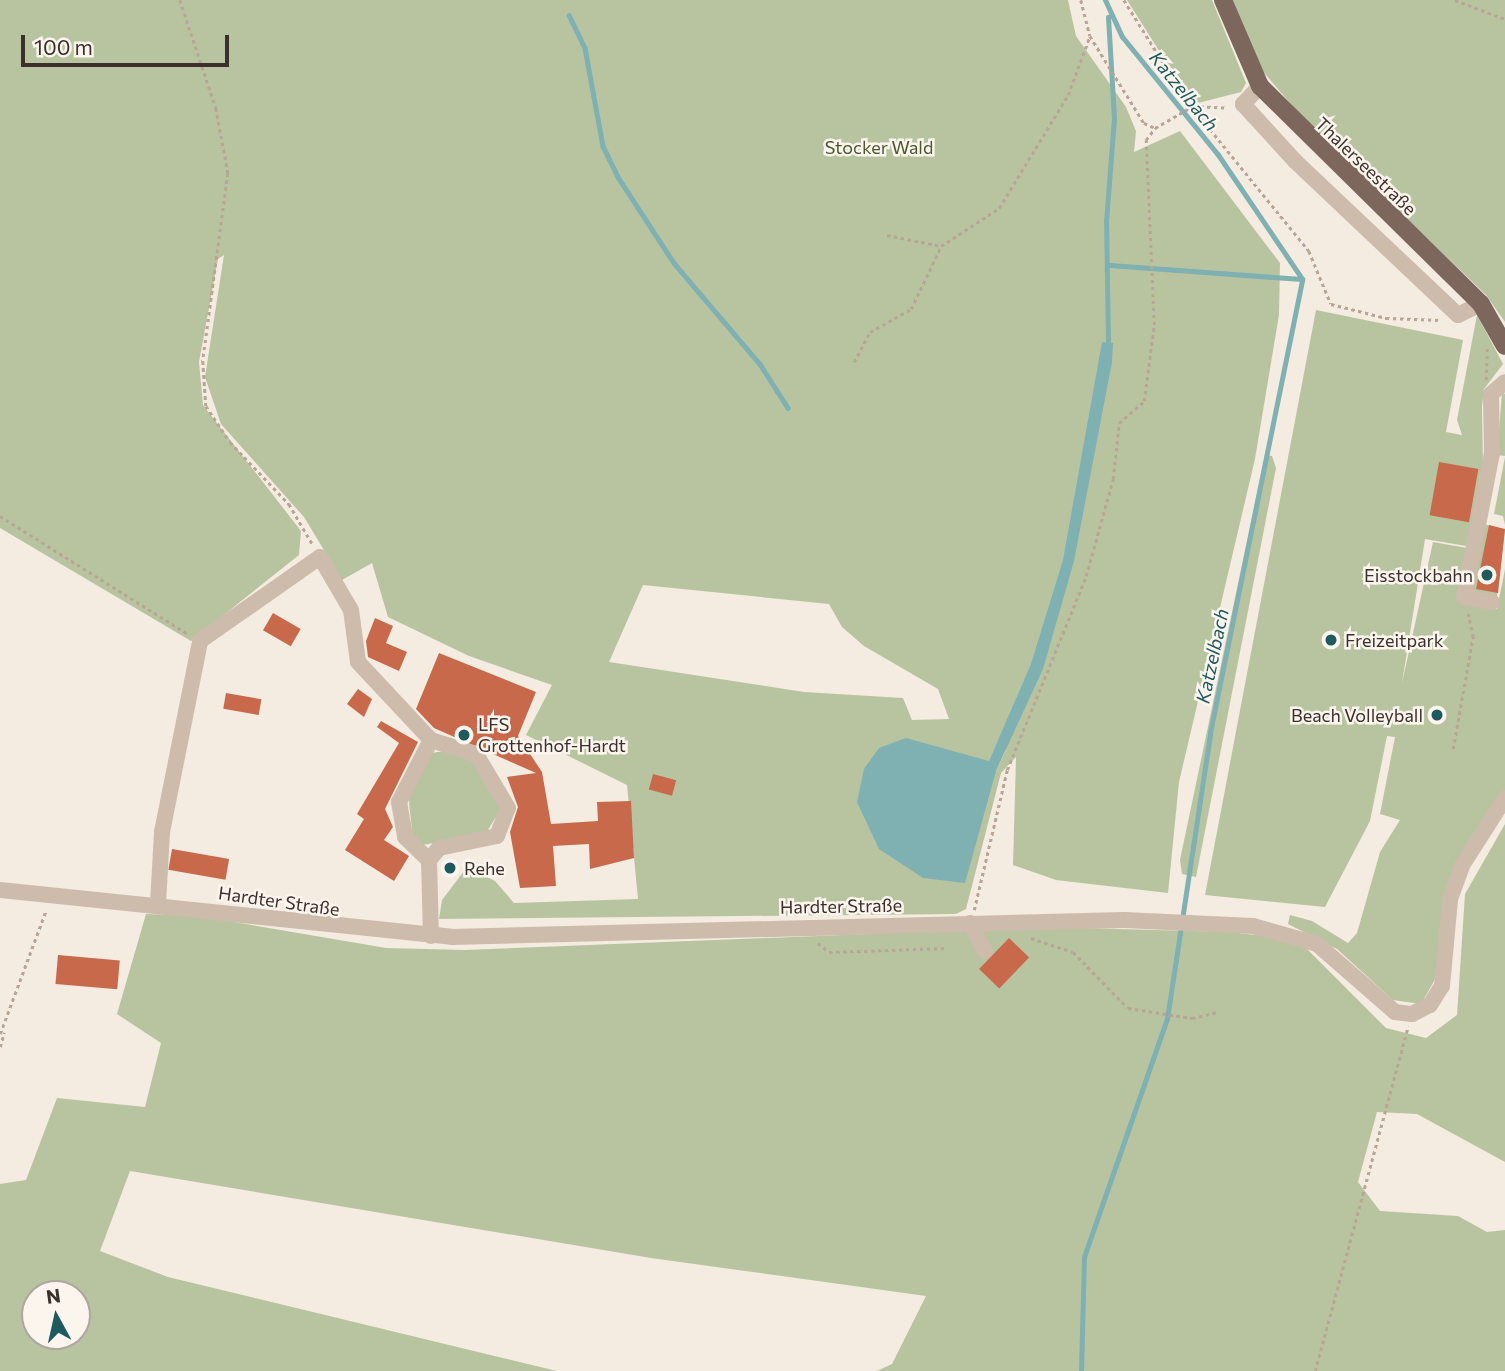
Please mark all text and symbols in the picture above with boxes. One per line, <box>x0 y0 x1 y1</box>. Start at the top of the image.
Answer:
scale bar <box>24 21 233 65</box>
text: 100 m <box>34 34 93 59</box>
water label: Katzelbach <box>1145 46 1223 136</box>
street label: Thalerseestraße <box>1311 112 1421 220</box>
park label: Stocker Wald <box>825 136 933 158</box>
place label: Eisstockbahn <box>1364 564 1473 586</box>
marker: Eisstockbahn <box>1479 567 1495 583</box>
water label: Katzelbach <box>1191 607 1233 705</box>
place label: Freizeitpark <box>1345 629 1443 651</box>
marker: Freizeitpark <box>1323 632 1339 648</box>
place label: Beach Volleyball <box>1291 704 1423 726</box>
marker: Beach Volleyball <box>1429 707 1445 723</box>
place label: LFS Grottenhof-Hardt <box>478 714 626 756</box>
marker: LFS Grottenhof-Hardt <box>456 727 472 743</box>
place label: Rehe <box>464 857 505 879</box>
marker: Rehe <box>442 860 458 876</box>
street label: Hardter Straße <box>217 882 341 920</box>
street label: Hardter Straße <box>780 894 902 918</box>
north arrow <box>21 1280 91 1350</box>
text: N <box>45 1283 62 1308</box>

